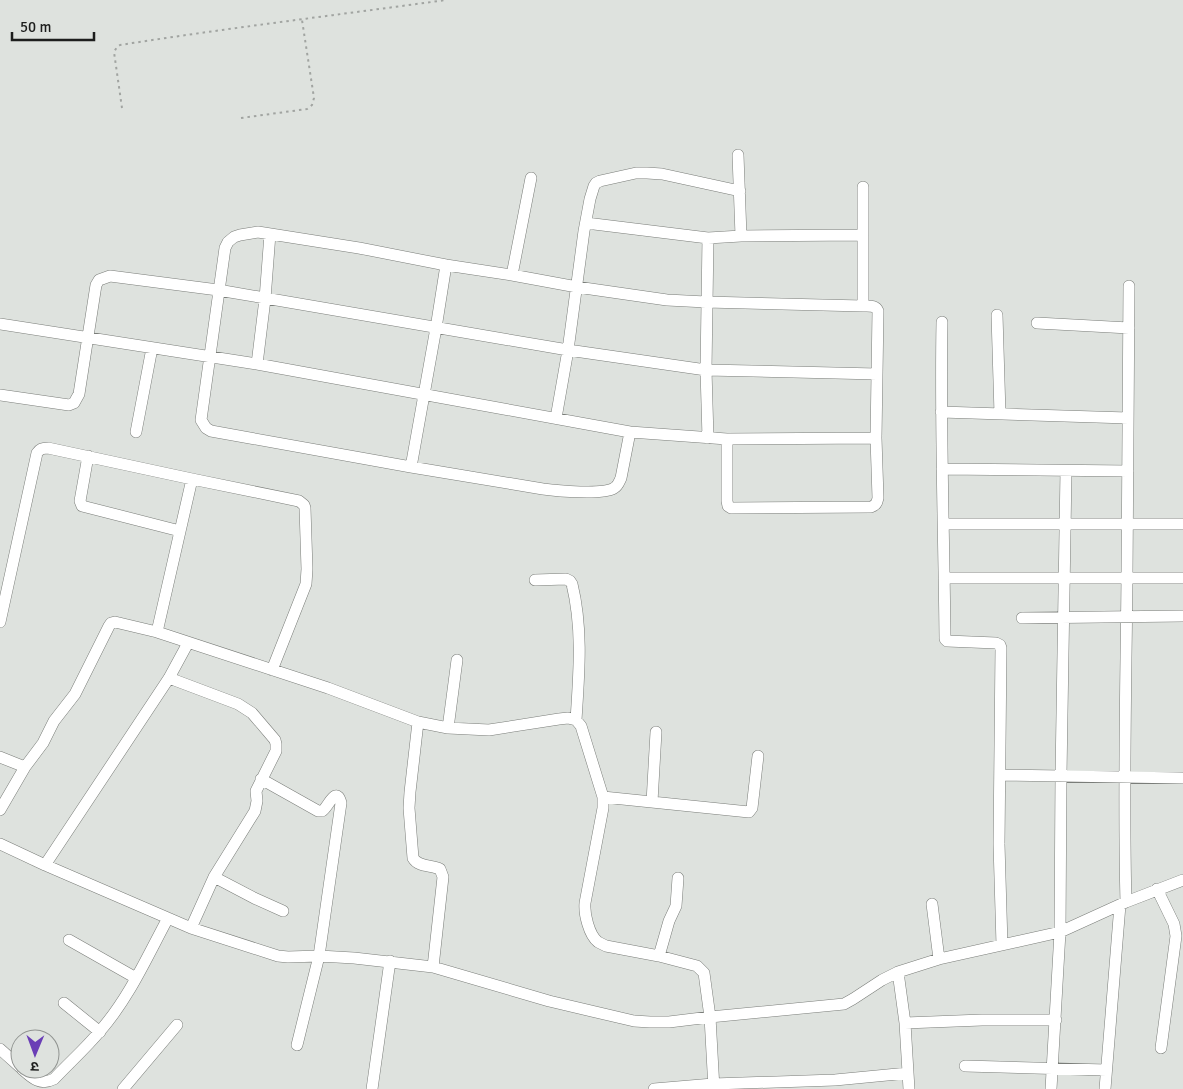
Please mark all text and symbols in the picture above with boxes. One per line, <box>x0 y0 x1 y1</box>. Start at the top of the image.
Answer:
scale bar <box>12 10 95 42</box>
text: 50 m <box>20 18 51 36</box>
north arrow <box>10 1029 60 1079</box>
text: उ <box>30 1058 39 1075</box>

